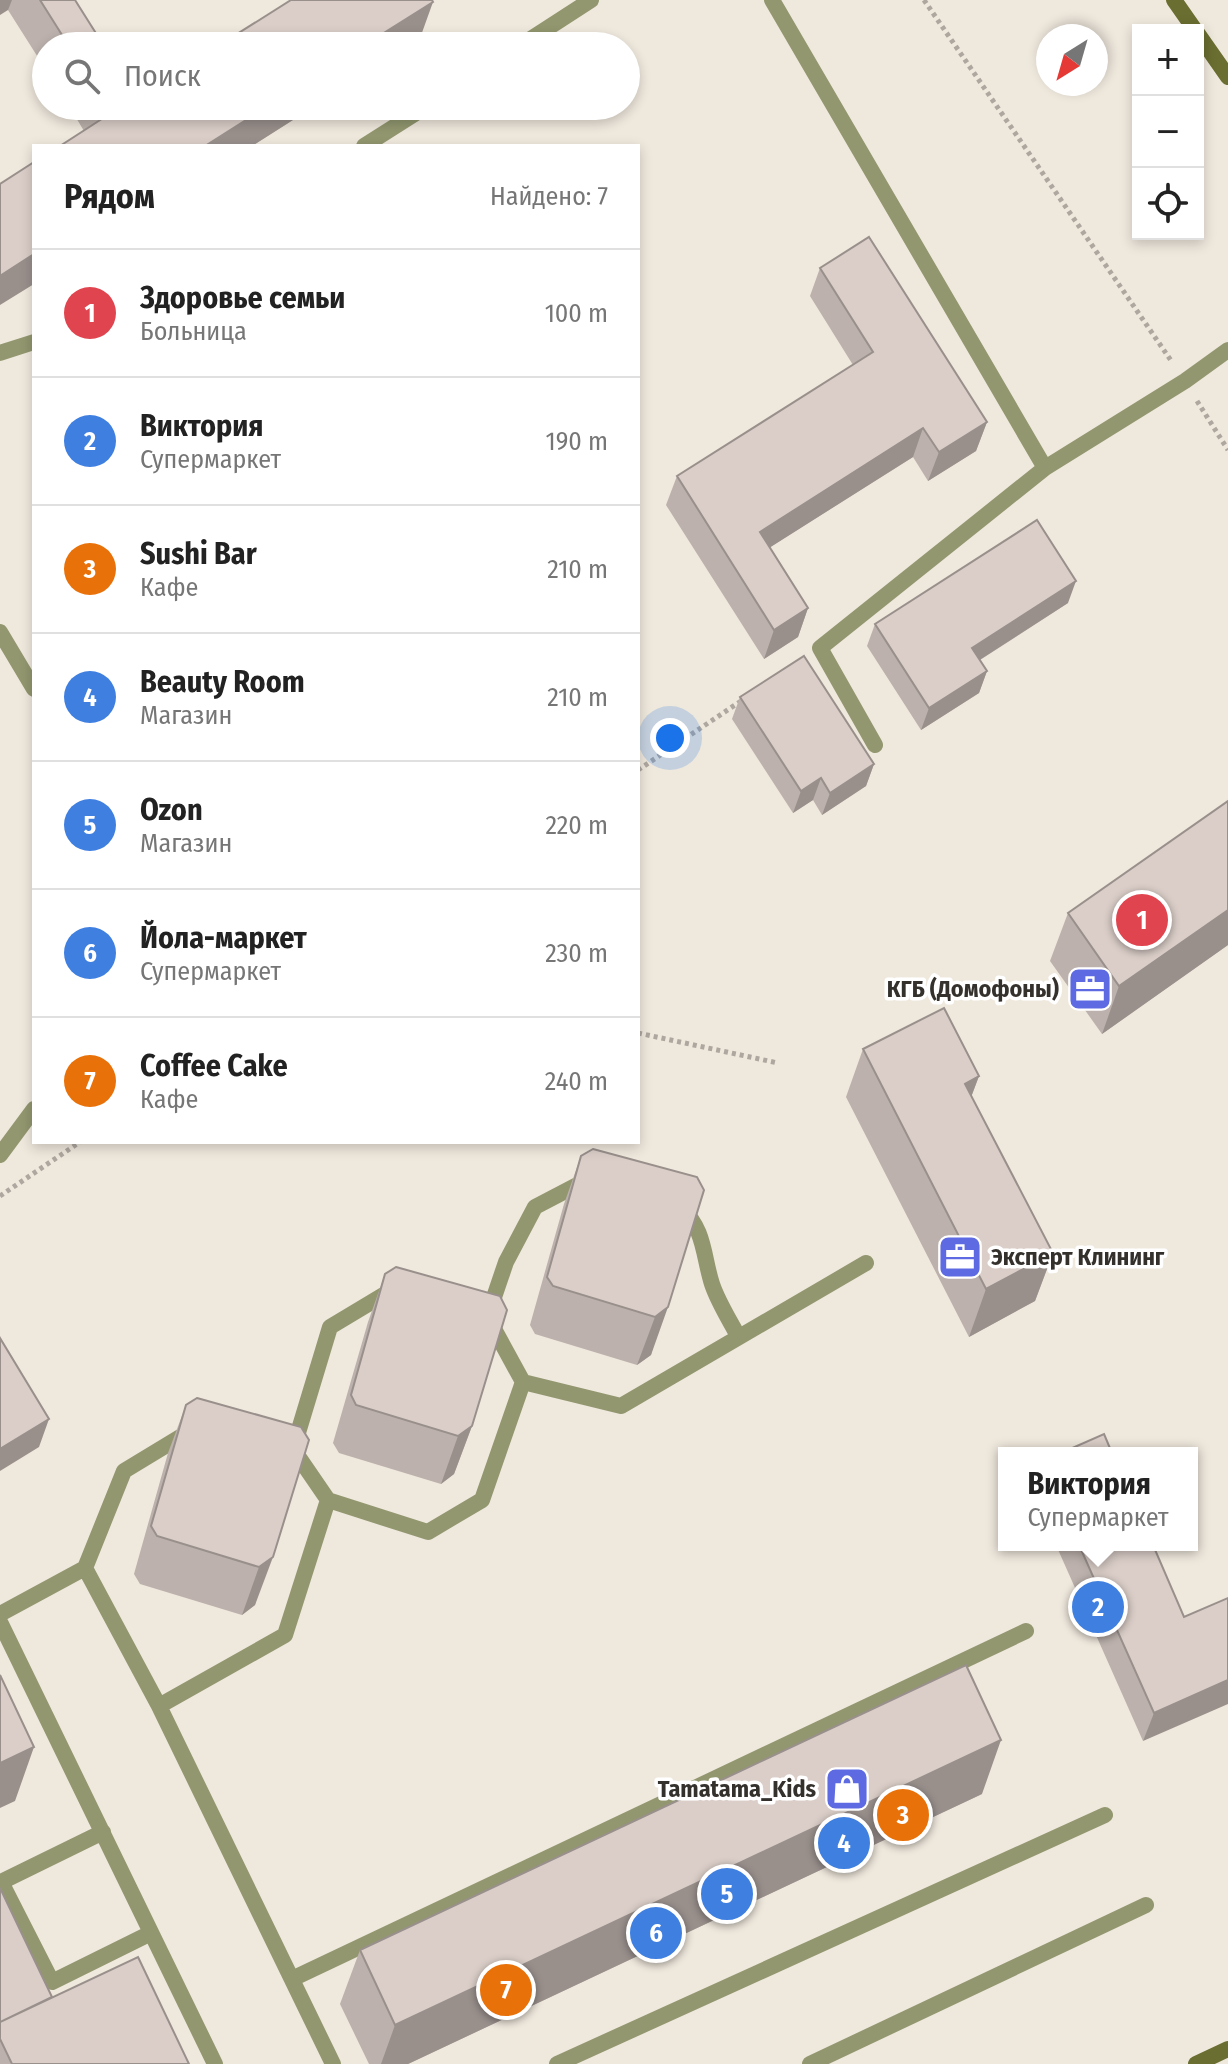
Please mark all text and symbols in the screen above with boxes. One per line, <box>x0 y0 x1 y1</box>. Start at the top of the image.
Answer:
north arrow <box>1036 24 1108 96</box>
map controls <box>1132 24 1204 240</box>
button: + <box>1132 24 1204 96</box>
search box <box>32 32 640 120</box>
icon: search <box>60 54 104 98</box>
text: Поиск <box>124 58 201 94</box>
button: − <box>1132 96 1204 168</box>
button: locate <box>1132 168 1204 240</box>
text: Рядом <box>64 176 155 217</box>
text: Найдено: 7 <box>490 181 608 212</box>
text: Здоровье семьи <box>140 280 345 316</box>
text: 1 <box>85 298 96 329</box>
text: 100 m <box>545 298 608 329</box>
text: Больница <box>140 316 247 347</box>
text: Виктория <box>140 408 264 444</box>
text: 2 <box>84 426 96 457</box>
text: 190 m <box>546 426 608 457</box>
text: Супермаркет <box>140 444 281 475</box>
text: Sushi Bar <box>140 536 257 572</box>
text: 3 <box>84 554 96 585</box>
text: 210 m <box>547 554 608 585</box>
text: Кафе <box>140 572 198 603</box>
text: Beauty Room <box>140 664 305 700</box>
text: 4 <box>83 682 97 713</box>
text: 210 m <box>547 682 608 713</box>
text: Магазин <box>140 700 232 731</box>
your location <box>650 718 690 758</box>
text: Ozon <box>140 792 203 828</box>
text: 5 <box>84 810 96 841</box>
text: 220 m <box>545 810 608 841</box>
text: Магазин <box>140 828 232 859</box>
pin: 1 <box>1116 890 1168 950</box>
text: Йола-маркет <box>140 920 307 956</box>
text: 6 <box>83 938 97 969</box>
text: 230 m <box>545 938 608 969</box>
text: Супермаркет <box>140 956 281 987</box>
office icon: КГБ (Домофоны) <box>1066 965 1114 1013</box>
place label: КГБ (Домофоны) <box>887 975 1059 1003</box>
text: Coffee Cake <box>140 1048 288 1084</box>
text: 7 <box>84 1066 96 1097</box>
text: 240 m <box>545 1066 608 1097</box>
text: Кафе <box>140 1084 198 1115</box>
office icon: Эксперт Клининг <box>936 1233 984 1281</box>
place label: Эксперт Клининг <box>991 1243 1165 1271</box>
popup <box>998 1447 1198 1551</box>
text: Виктория <box>1027 1466 1151 1502</box>
text: Супермаркет <box>1027 1502 1169 1533</box>
pin: 2 <box>1072 1577 1124 1637</box>
shop icon: Tamatama_Kids <box>823 1765 871 1813</box>
place label: Tamatama_Kids <box>658 1775 816 1803</box>
pin: 3 <box>877 1785 929 1845</box>
pin: 4 <box>818 1813 870 1873</box>
pin: 5 <box>701 1864 753 1924</box>
pin: 6 <box>630 1903 682 1963</box>
pin: 7 <box>480 1960 532 2020</box>

